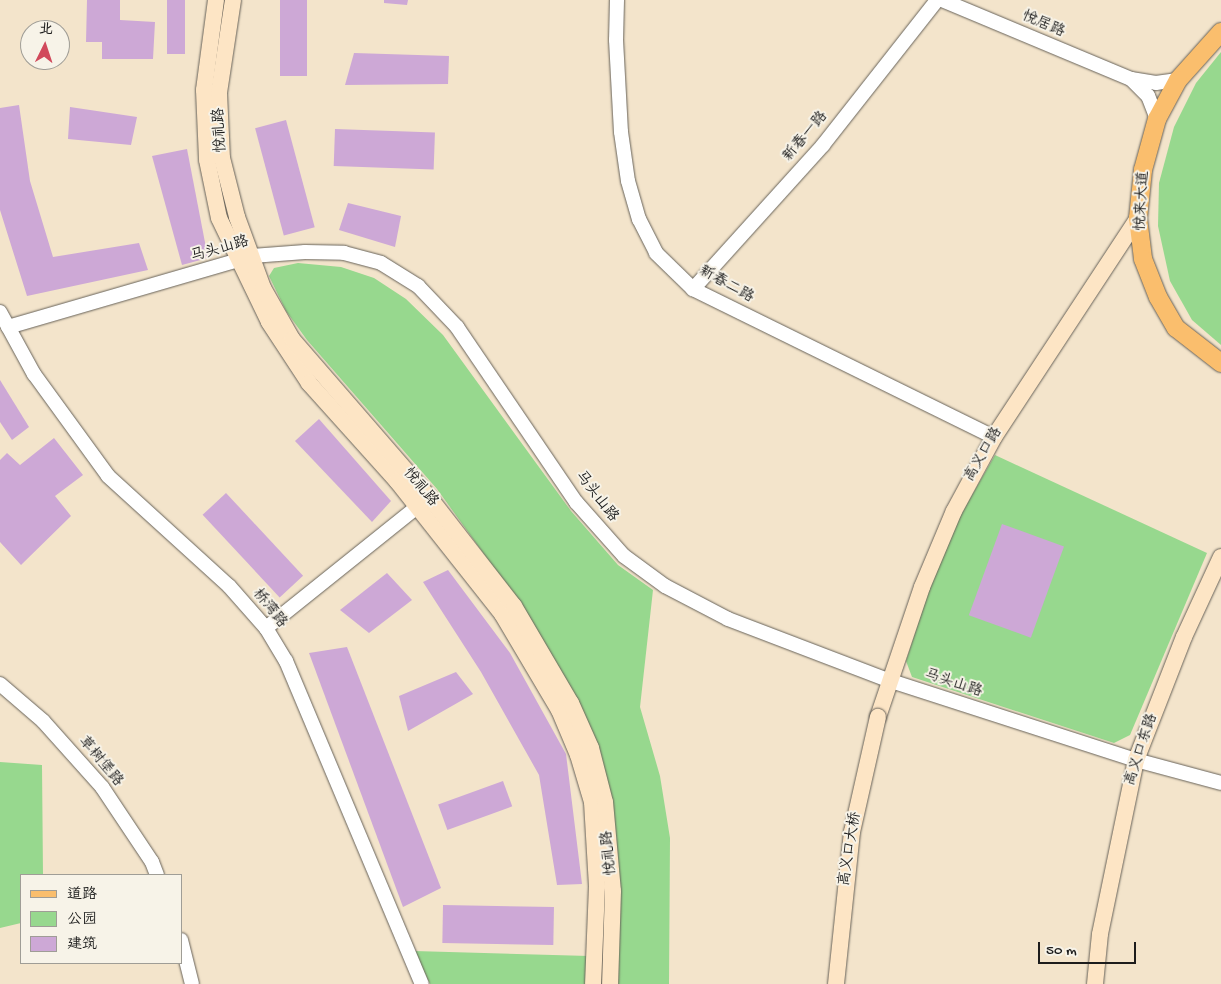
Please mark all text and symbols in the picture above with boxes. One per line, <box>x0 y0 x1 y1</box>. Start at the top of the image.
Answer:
street label: 悦居路 <box>1019 8 1067 42</box>
north arrow <box>20 20 70 70</box>
text: 北 <box>38 22 54 40</box>
street label: 悦礼路 <box>211 107 231 153</box>
street label: 新春一路 <box>780 108 832 166</box>
street label: 悦来大道 <box>1132 171 1154 231</box>
street label: 马头山路 <box>189 233 251 267</box>
street label: 新春二路 <box>695 263 757 307</box>
street label: 高义口路 <box>961 425 1007 485</box>
street label: 悦礼路 <box>399 465 441 511</box>
street label: 马头山路 <box>570 468 622 526</box>
street label: 桥湾路 <box>248 586 290 632</box>
street label: 马头山路 <box>922 666 984 702</box>
street label: 高义口东路 <box>1122 712 1162 788</box>
street label: 草树堡路 <box>74 733 126 791</box>
street label: 高义口大桥 <box>836 811 866 887</box>
street label: 悦礼路 <box>599 830 621 876</box>
legend <box>20 874 182 964</box>
text: 道路 <box>67 886 97 904</box>
text: 公园 <box>67 911 97 929</box>
scale bar <box>1041 932 1138 964</box>
text: 建筑 <box>67 936 97 954</box>
text: 50 m <box>1046 942 1077 960</box>

